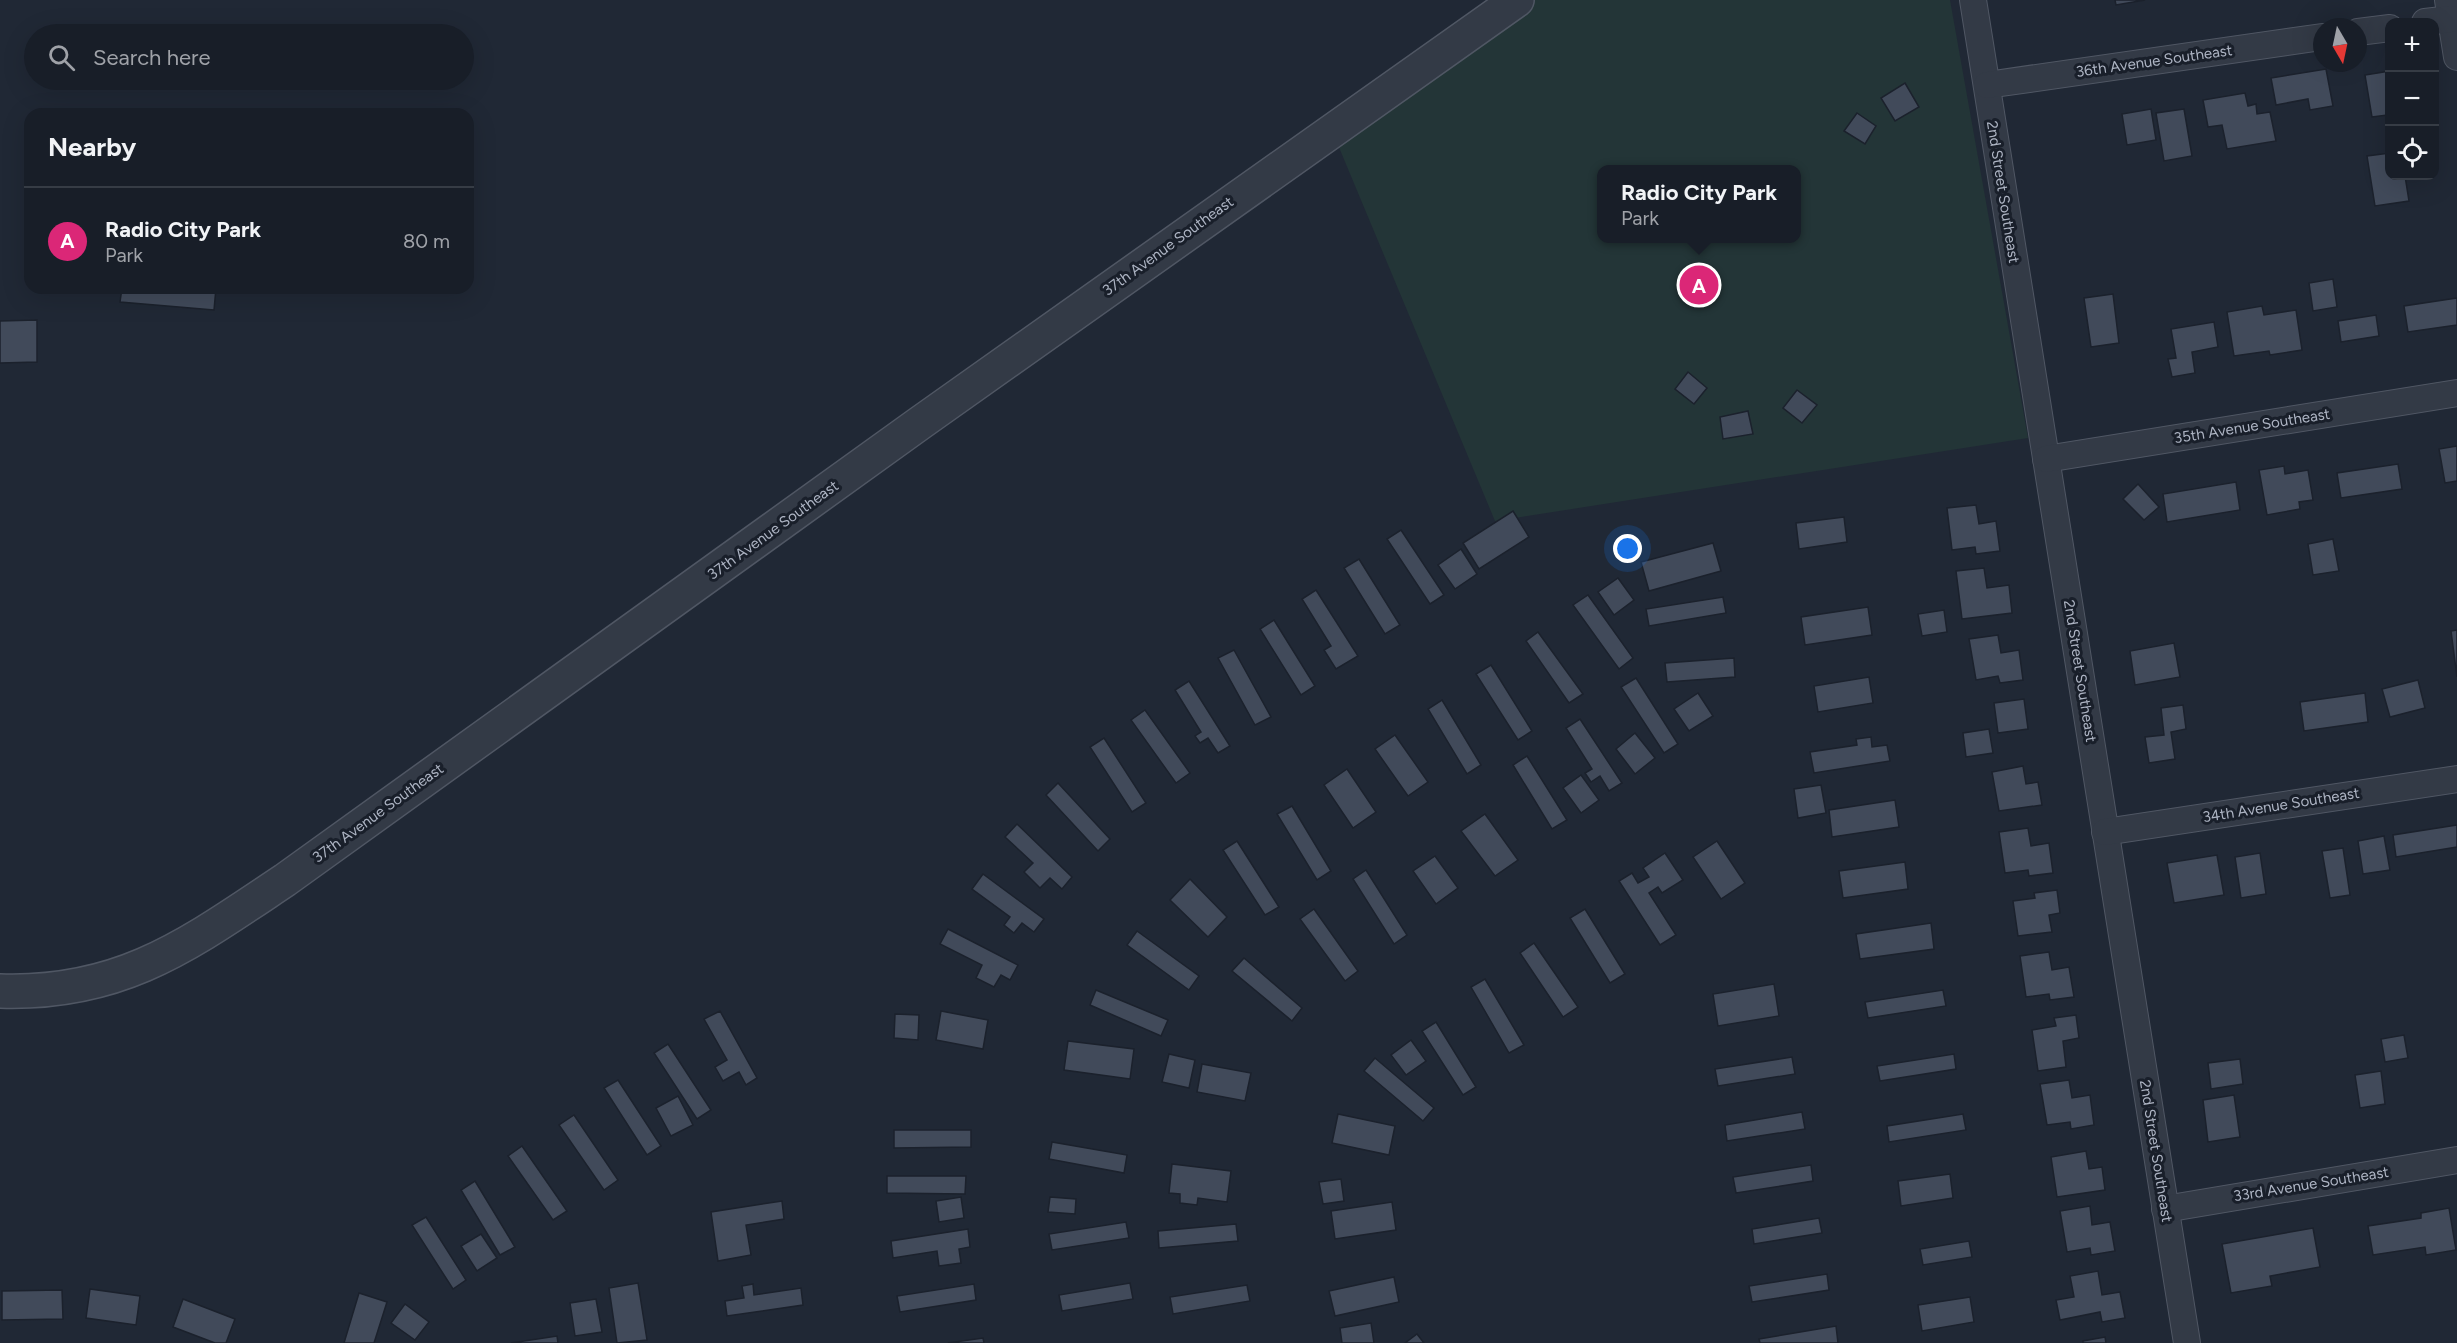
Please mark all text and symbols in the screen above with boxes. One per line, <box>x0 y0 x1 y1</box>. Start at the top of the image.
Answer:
north arrow <box>2313 18 2367 72</box>
map controls <box>2385 18 2439 180</box>
button: + <box>2385 18 2439 72</box>
search box <box>24 24 474 90</box>
icon: search <box>45 41 78 74</box>
street label: 36th Avenue Southeast <box>2075 41 2234 81</box>
text: Search here <box>93 44 211 71</box>
button: − <box>2385 72 2439 126</box>
street label: 2nd Street Southeast <box>1983 120 2023 265</box>
button: locate <box>2385 126 2439 180</box>
text: Nearby <box>48 131 136 163</box>
popup <box>1597 165 1801 243</box>
text: Radio City Park <box>1621 179 1777 206</box>
street label: 37th Avenue Southeast <box>1099 192 1237 299</box>
text: Park <box>1621 206 1659 230</box>
text: Radio City Park <box>105 216 261 243</box>
text: A <box>60 229 75 253</box>
text: 80 m <box>403 229 450 253</box>
text: Park <box>105 243 143 267</box>
pin: A <box>1680 262 1718 308</box>
street label: 35th Avenue Southeast <box>2173 405 2332 447</box>
street label: 37th Avenue Southeast <box>704 476 842 583</box>
your location <box>1613 534 1642 563</box>
street label: 2nd Street Southeast <box>2060 599 2100 744</box>
street label: 37th Avenue Southeast <box>309 759 447 866</box>
street label: 34th Avenue Southeast <box>2201 784 2361 826</box>
street label: 2nd Street Southeast <box>2136 1079 2176 1224</box>
street label: 33rd Avenue Southeast <box>2232 1163 2390 1205</box>

